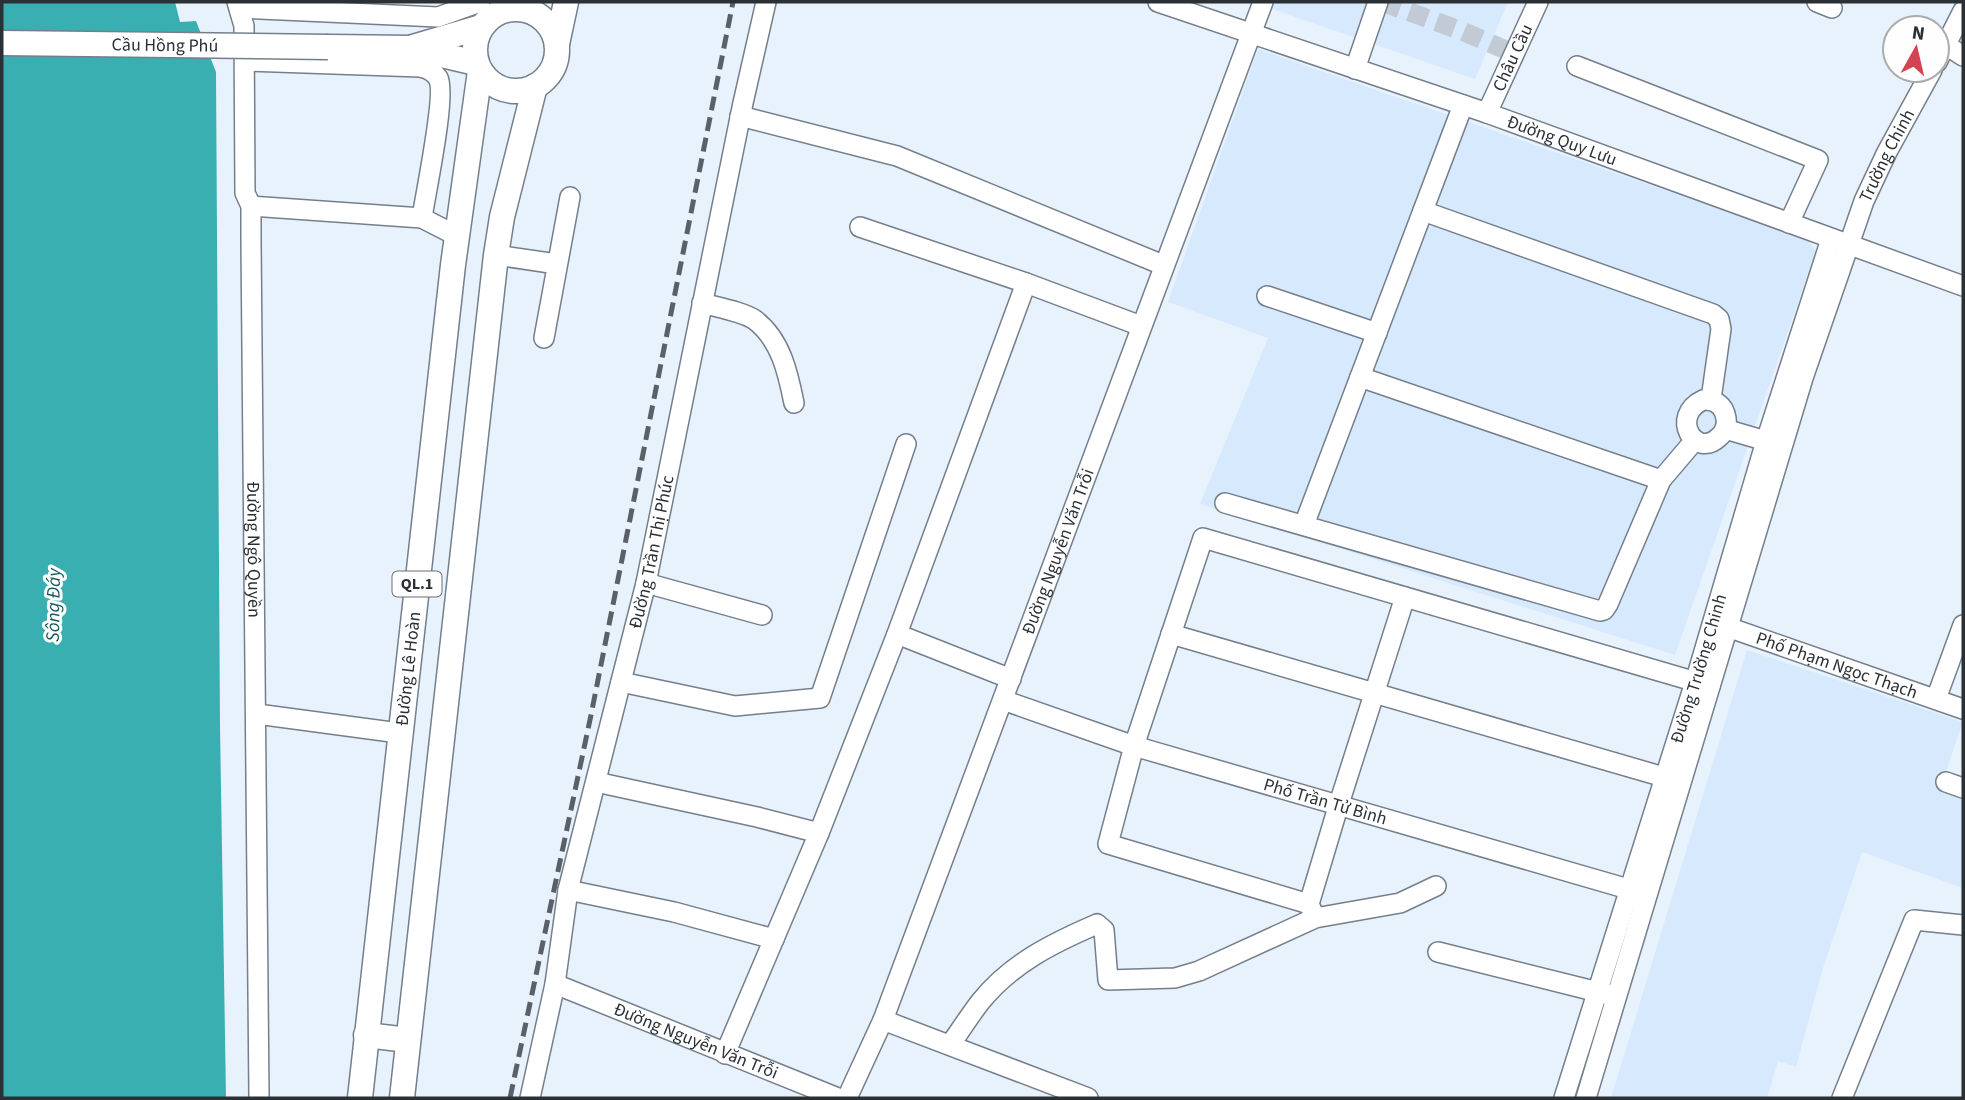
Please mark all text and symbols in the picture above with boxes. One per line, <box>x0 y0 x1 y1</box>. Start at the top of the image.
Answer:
north arrow <box>1881 14 1951 84</box>
text: N <box>1910 19 1926 48</box>
street label: Châu Cầu <box>1486 20 1539 95</box>
street label: Cầu Hồng Phú <box>112 32 218 58</box>
street label: Trường Chinh <box>1853 104 1921 206</box>
street label: Đường Quy Lưu <box>1503 109 1621 172</box>
street label: Đường Nguyễn Văn Trỗi <box>1016 465 1100 638</box>
street label: Đường Trần Thị Phúc <box>622 473 680 631</box>
street label: Đường Ngô Quyền <box>241 481 267 618</box>
water label: Sông Đáy <box>40 566 68 642</box>
road number: QL.1 <box>392 572 442 596</box>
street label: Đường Trường Chinh <box>1664 591 1733 746</box>
street label: Đường Lê Hoàn <box>389 610 427 727</box>
street label: Phố Phạm Ngọc Thạch <box>1753 625 1921 705</box>
street label: Phố Trần Tử Bình <box>1261 772 1390 831</box>
street label: Đường Nguyễn Văn Trỗi <box>610 996 782 1085</box>

